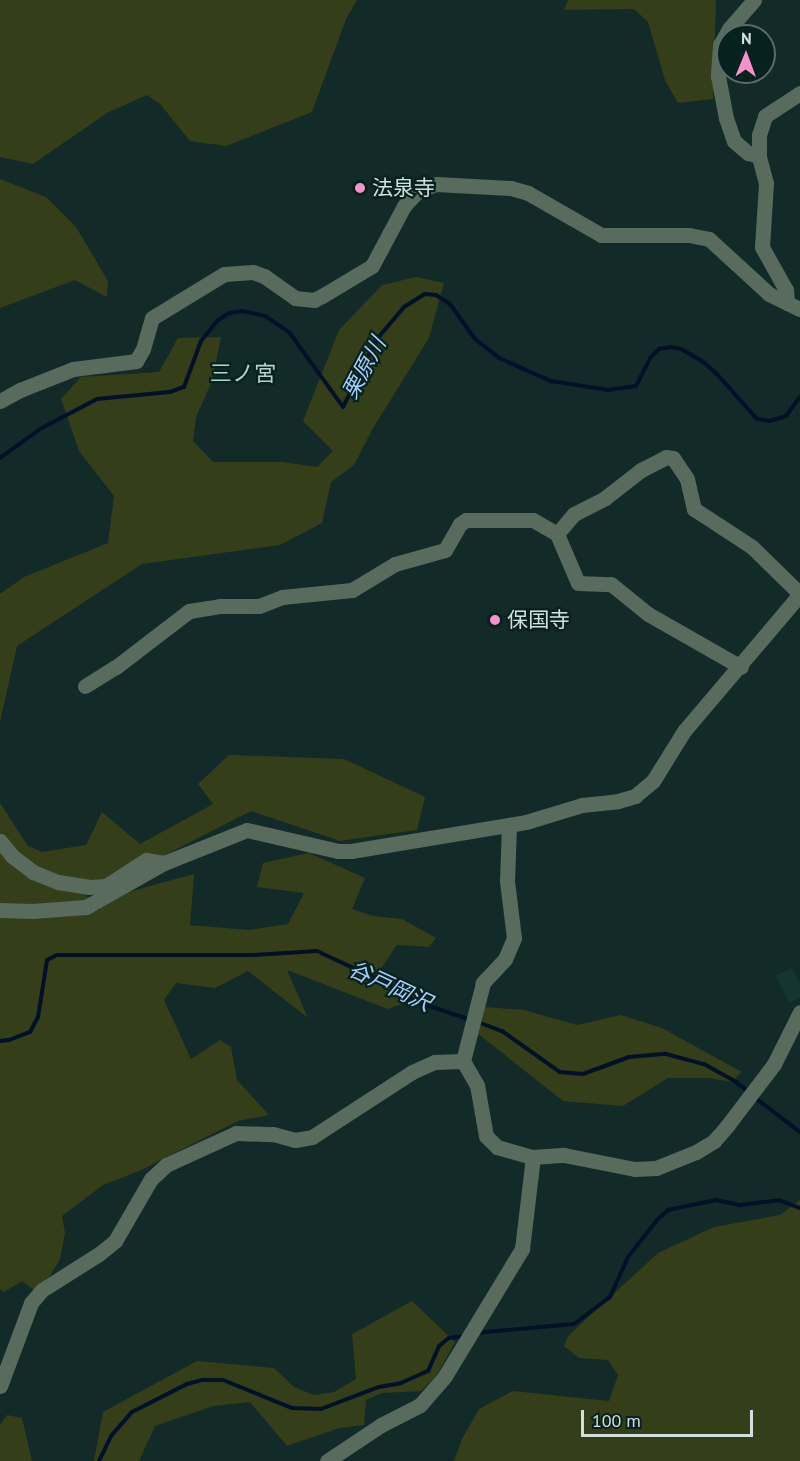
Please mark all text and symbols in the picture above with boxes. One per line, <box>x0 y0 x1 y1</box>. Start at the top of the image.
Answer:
north arrow <box>716 24 776 84</box>
text: N <box>741 28 752 48</box>
place label: 法泉寺 <box>372 175 435 201</box>
marker: 法泉寺 <box>353 181 367 195</box>
water label: 栗原川 <box>337 333 391 403</box>
district label: 三ノ宮 <box>210 361 276 387</box>
place label: 保国寺 <box>507 607 570 633</box>
marker: 保国寺 <box>488 613 502 627</box>
water label: 谷戸岡沢 <box>345 955 435 1017</box>
scale bar <box>584 1398 756 1436</box>
text: 100 m <box>592 1409 641 1432</box>

